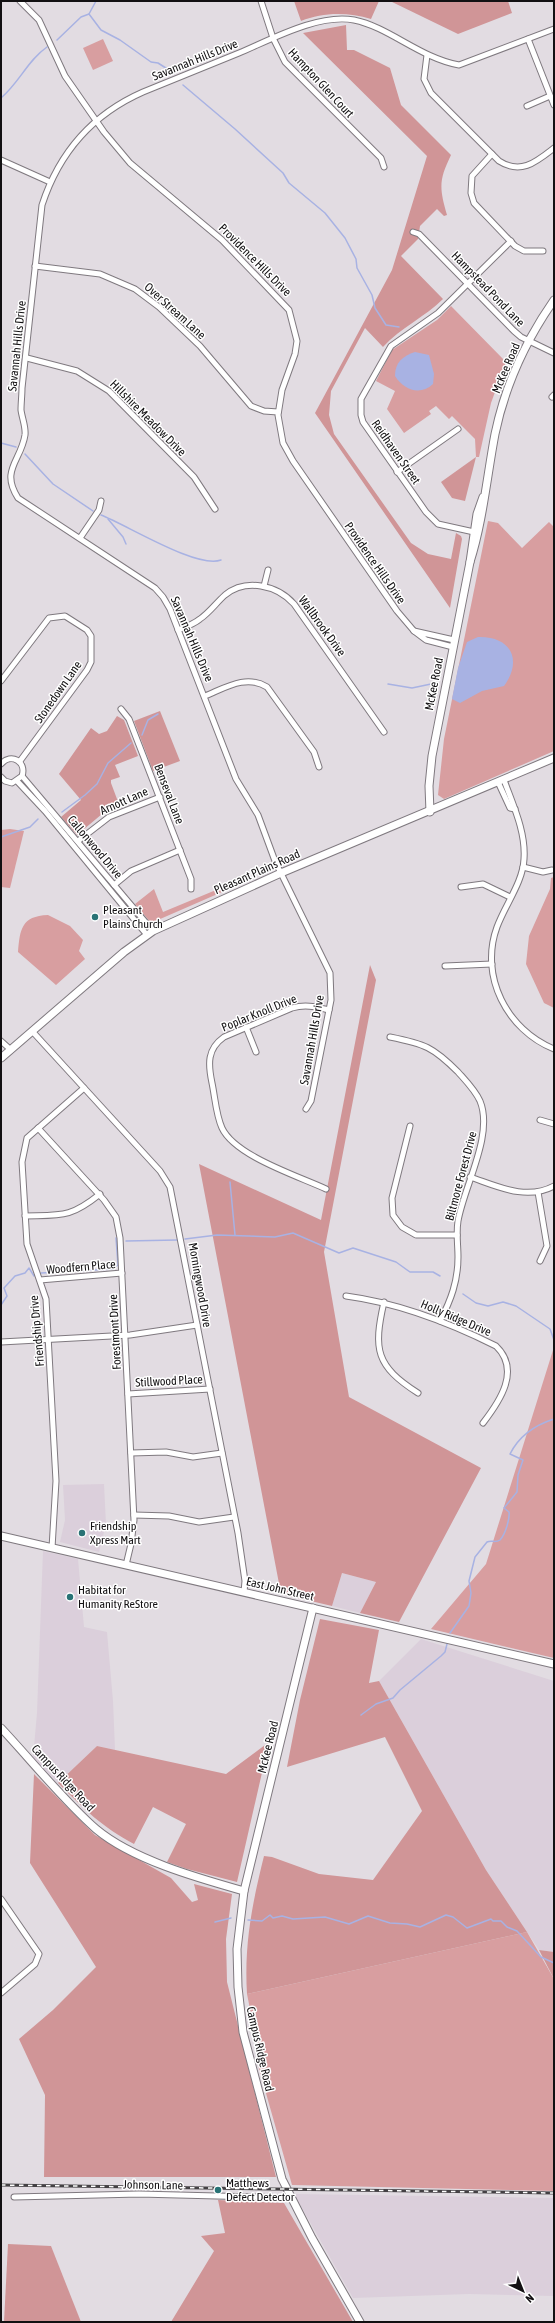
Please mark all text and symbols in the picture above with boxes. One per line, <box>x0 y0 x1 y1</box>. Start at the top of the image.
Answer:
street label: Savannah Hills Drive <box>150 36 240 84</box>
street label: Hampton Glen Court <box>285 46 357 121</box>
street label: Providence Hills Drive <box>216 221 294 299</box>
street label: Hampstead Pond Lane <box>449 249 527 329</box>
street label: Over Stream Lane <box>142 280 208 342</box>
street label: Savannah Hills Drive <box>5 300 29 392</box>
street label: McKee Road <box>489 341 523 395</box>
street label: Hillshire Meadow Drive <box>107 377 189 459</box>
street label: Reidhaven Street <box>369 417 424 487</box>
street label: Providence Hills Drive <box>342 519 408 607</box>
street label: Wallbrook Drive <box>295 593 349 659</box>
street label: Savannah Hills Drive <box>168 594 216 684</box>
street label: McKee Road <box>422 656 446 712</box>
street label: Stonedown Lane <box>31 658 85 726</box>
street label: Benseval Lane <box>151 762 187 826</box>
street label: Arnott Lane <box>98 784 150 818</box>
street label: Callonwood Drive <box>65 813 125 881</box>
street label: Pleasant Plains Road <box>212 847 302 897</box>
place label: Pleasant Plains Church <box>103 903 163 931</box>
marker: Pleasant Plains Church <box>90 912 100 922</box>
street label: Poplar Knoll Drive <box>219 992 299 1034</box>
street label: Savannah Hills Drive <box>297 994 327 1086</box>
street label: Biltmore Forest Drive <box>442 1130 480 1222</box>
street label: Morningwood Drive <box>186 1242 214 1328</box>
street label: Woodfern Place <box>46 1257 116 1277</box>
street label: Forestmont Drive <box>106 1294 124 1370</box>
street label: Friendship Drive <box>27 1295 47 1367</box>
street label: Holly Ridge Drive <box>419 1297 493 1339</box>
street label: Stillwood Place <box>135 1372 203 1390</box>
place label: Friendship Xpress Mart <box>90 1519 141 1547</box>
marker: Friendship Xpress Mart <box>77 1528 87 1538</box>
street label: East John Street <box>245 1574 316 1604</box>
place label: Habitat for Humanity ReStore <box>78 1583 158 1611</box>
marker: Habitat for Humanity ReStore <box>65 1592 75 1602</box>
street label: McKee Road <box>255 1719 281 1775</box>
street label: Campus Ridge Road <box>28 1742 98 1814</box>
street label: Campus Ridge Road <box>243 2005 277 2093</box>
place label: Matthews Defect Detector <box>226 2176 295 2204</box>
street label: Johnson Lane <box>123 2177 183 2193</box>
marker: Matthews Defect Detector <box>213 2185 223 2195</box>
north arrow <box>503 2271 543 2311</box>
text: N <box>523 2292 536 2305</box>

